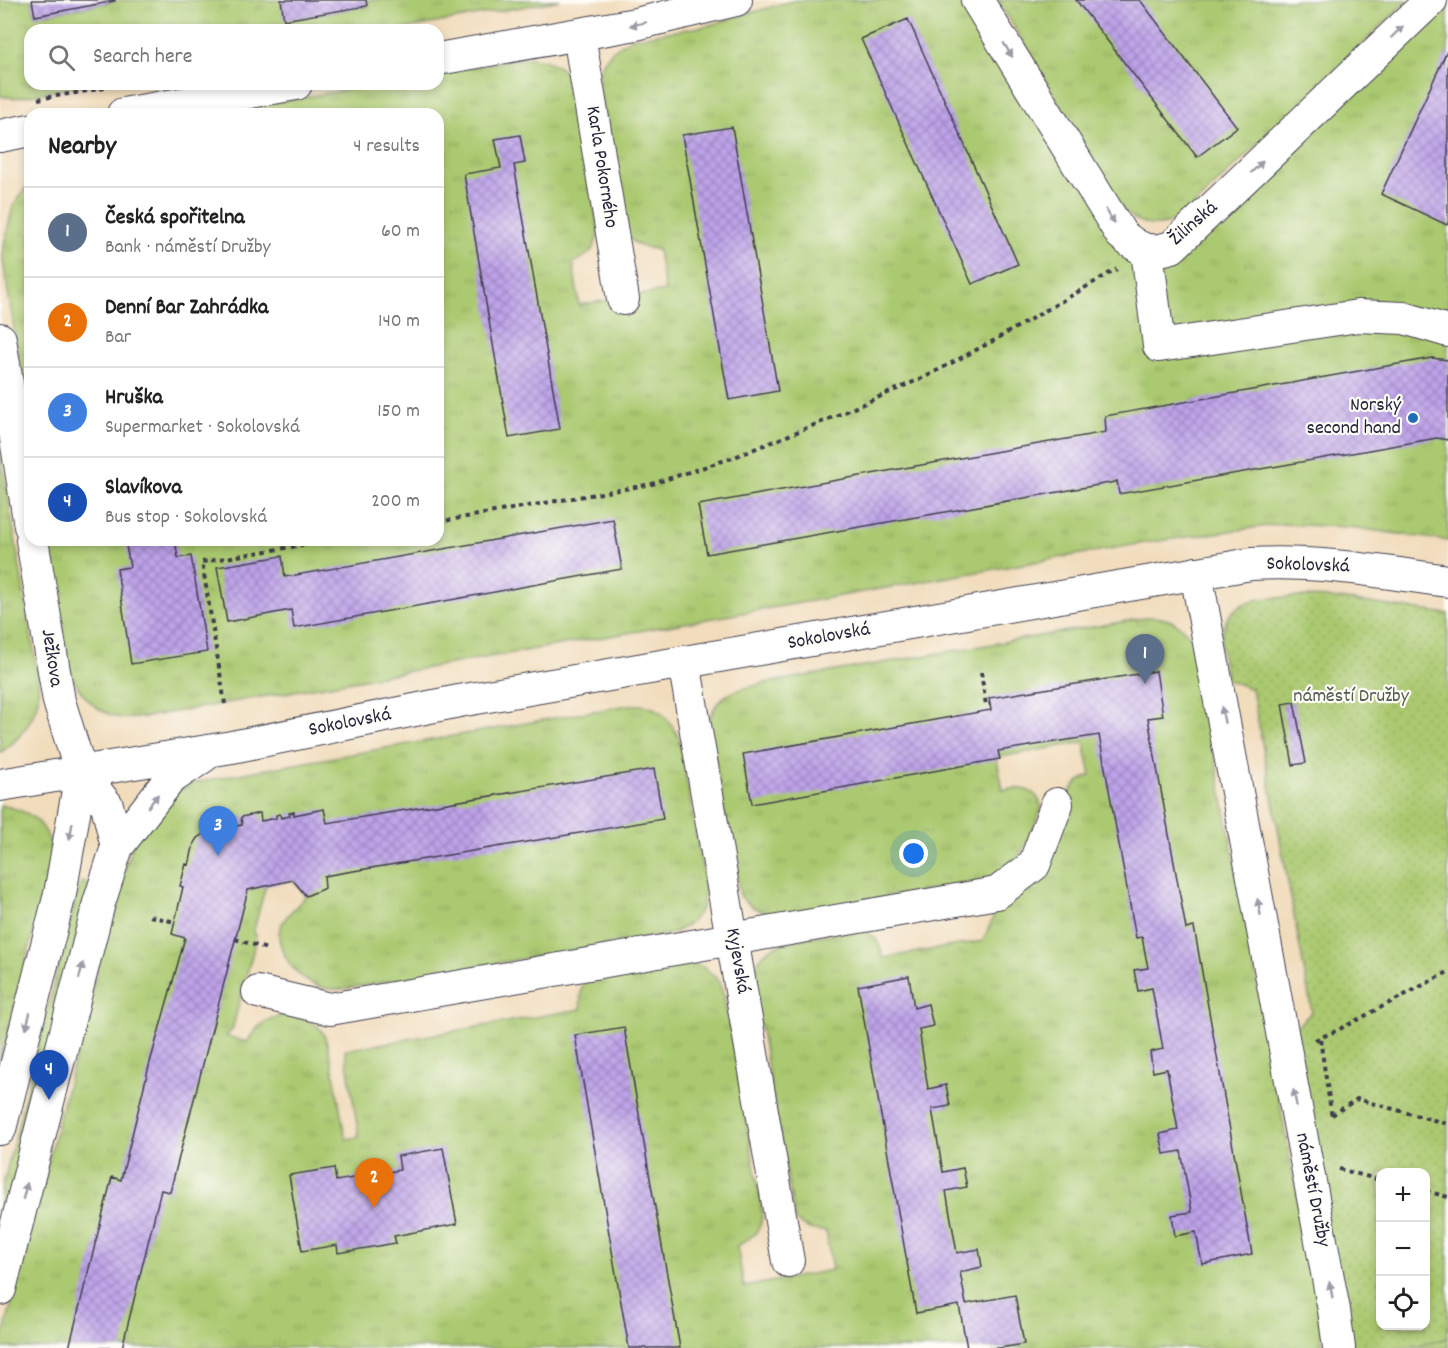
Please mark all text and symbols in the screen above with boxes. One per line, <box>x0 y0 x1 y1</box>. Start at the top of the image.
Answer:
one-way arrow <box>629 19 647 29</box>
search box <box>24 24 444 90</box>
one-way arrow <box>1390 25 1405 39</box>
icon: search <box>45 41 78 74</box>
text: Search here <box>93 42 192 73</box>
one-way arrow <box>1002 42 1013 58</box>
street label: Karla Pokorného <box>578 104 624 230</box>
text: Nearby <box>48 129 116 166</box>
text: 4 results <box>353 133 420 161</box>
one-way arrow <box>1249 160 1263 174</box>
street label: Žilinská <box>1163 195 1225 253</box>
text: Česká spořitelna <box>105 203 245 234</box>
one-way arrow <box>1104 208 1115 224</box>
text: 1 <box>65 218 70 246</box>
text: 60 m <box>381 218 420 246</box>
text: Bank · náměstí Družby <box>105 234 271 262</box>
text: Denní Bar Zahrádka <box>105 293 268 324</box>
text: 2 <box>63 308 72 336</box>
text: 140 m <box>378 308 420 336</box>
text: Bar <box>105 324 131 352</box>
text: Hruška <box>105 383 163 414</box>
place label: Norský second hand <box>1306 392 1402 443</box>
text: 3 <box>63 398 72 426</box>
text: 150 m <box>377 398 420 426</box>
marker: Norský second hand <box>1406 411 1420 425</box>
text: Supermarket · Sokolovská <box>105 414 300 442</box>
text: Slavíkova <box>105 473 182 504</box>
text: 4 <box>63 488 72 516</box>
text: 200 m <box>371 488 420 516</box>
text: Bus stop · Sokolovská <box>105 504 267 532</box>
street label: Sokolovská <box>1266 551 1350 581</box>
street label: Sokolovská <box>785 616 873 658</box>
street label: Ježkova <box>33 627 69 689</box>
pin: 1 <box>1126 634 1164 684</box>
park label: náměstí Družby <box>1293 683 1410 711</box>
street label: Sokolovská <box>306 701 394 745</box>
one-way arrow <box>1218 705 1227 724</box>
one-way arrow <box>146 794 158 809</box>
pin: 3 <box>198 806 238 856</box>
one-way arrow <box>66 821 75 840</box>
your location <box>899 839 928 868</box>
one-way arrow <box>1254 897 1263 916</box>
street label: Kyjevská <box>717 926 757 996</box>
one-way arrow <box>77 962 87 980</box>
one-way arrow <box>22 1012 32 1030</box>
pin: 4 <box>29 1050 68 1100</box>
one-way arrow <box>1290 1089 1299 1108</box>
street label: náměstí Družby <box>1287 1131 1337 1250</box>
pin: 2 <box>354 1158 394 1208</box>
map controls <box>1376 1168 1430 1330</box>
button: + <box>1376 1168 1430 1222</box>
one-way arrow <box>21 1182 30 1200</box>
button: − <box>1376 1222 1430 1276</box>
button: locate <box>1376 1276 1430 1330</box>
one-way arrow <box>1326 1280 1335 1299</box>

